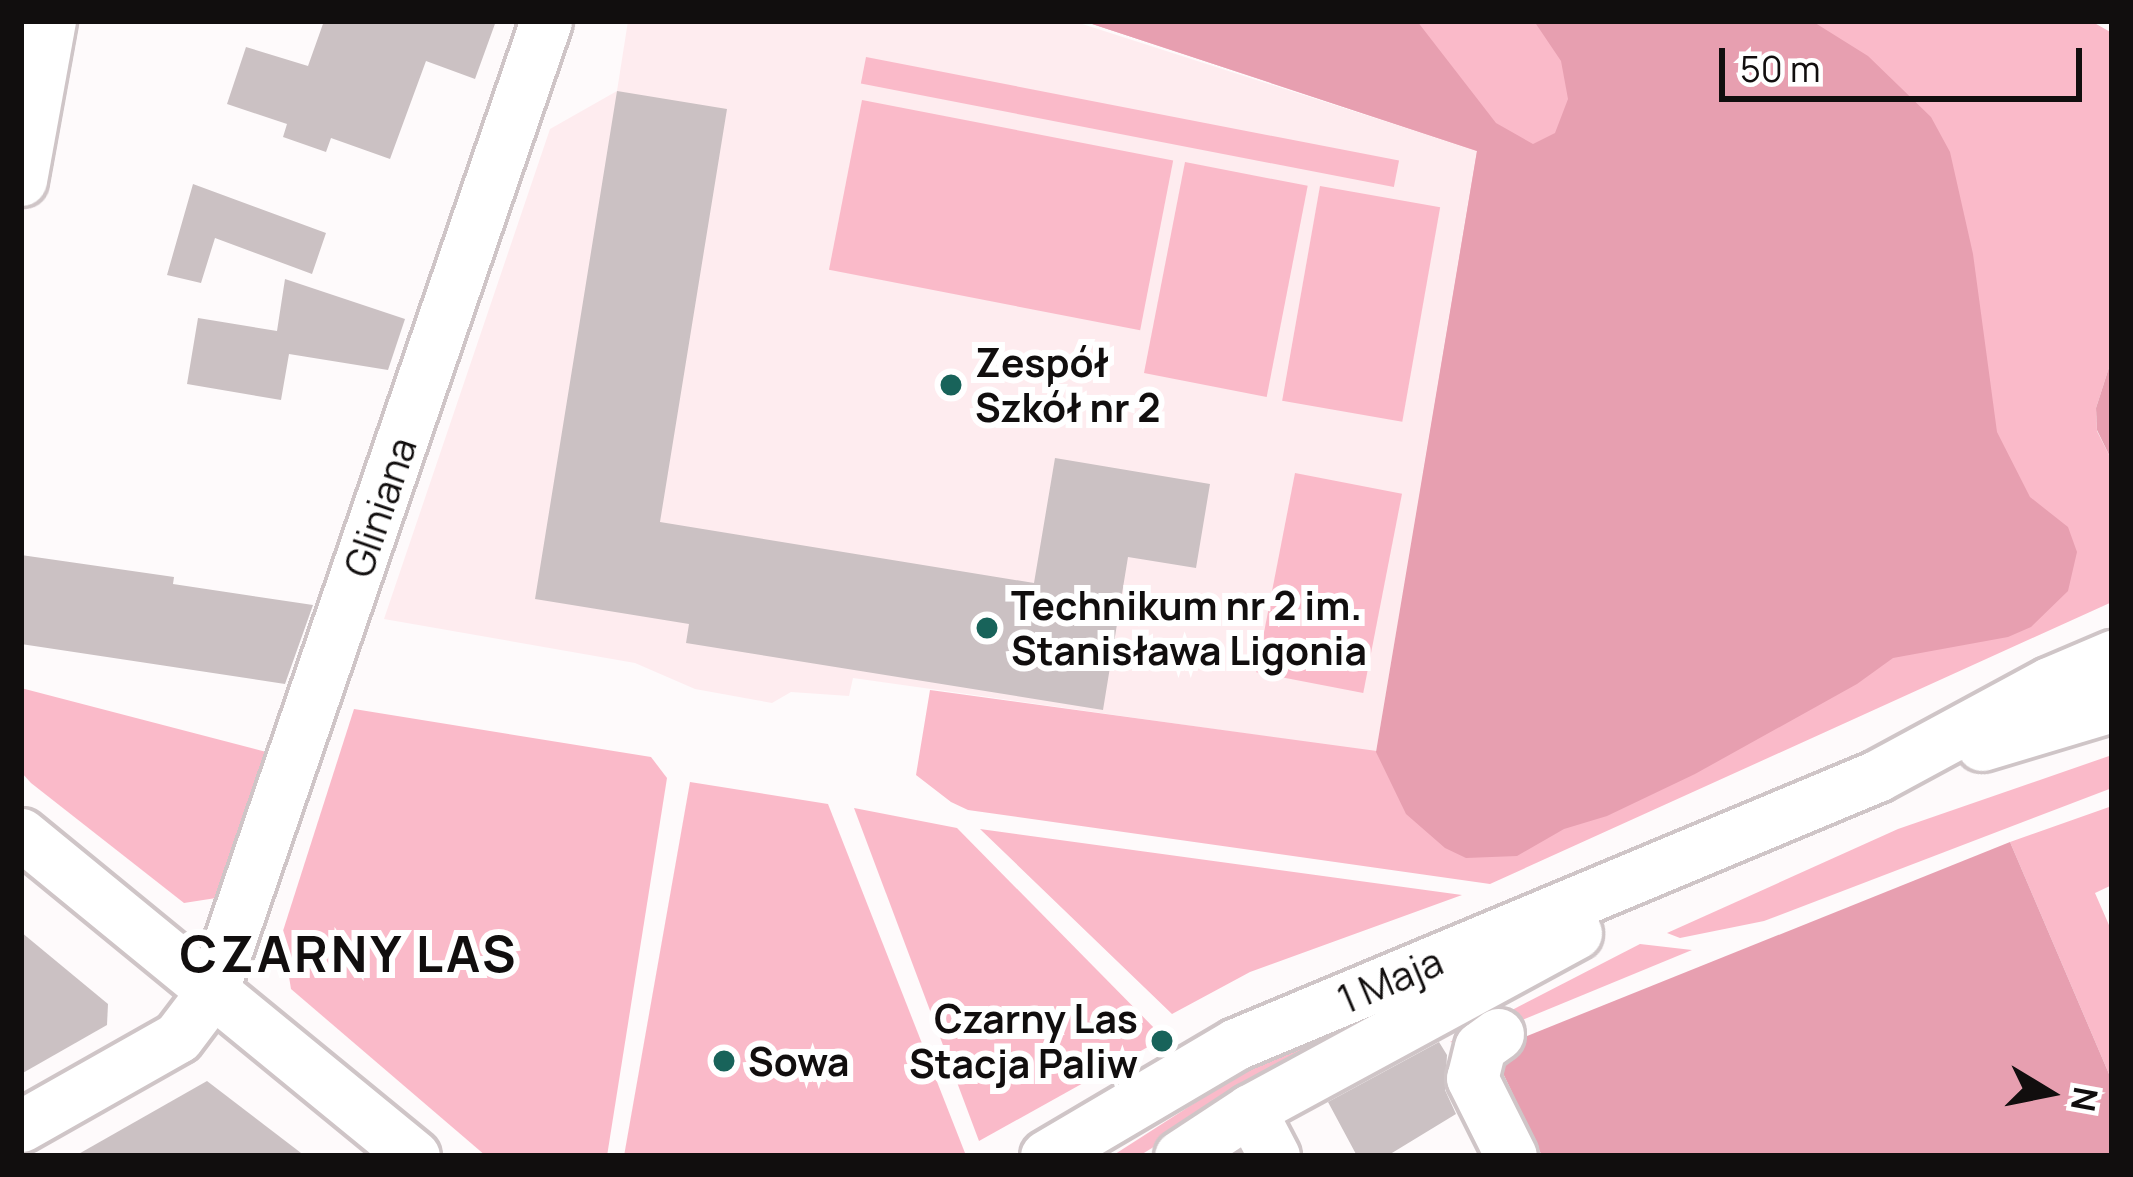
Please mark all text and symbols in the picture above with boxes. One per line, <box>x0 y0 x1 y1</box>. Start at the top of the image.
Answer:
scale bar <box>1725 24 2088 98</box>
text: 50 m <box>1740 44 1820 93</box>
place label: Zespół Szkół nr 2 <box>975 340 1160 431</box>
marker: Zespół Szkół nr 2 <box>938 372 964 398</box>
street label: Gliniana <box>334 431 426 583</box>
place label: Technikum nr 2 im. Stanisława Ligonia <box>1011 583 1367 674</box>
marker: Technikum nr 2 im. Stanisława Ligonia <box>974 615 1000 641</box>
district label: CZARNY LAS <box>178 922 520 984</box>
street label: 1 Maja <box>1331 937 1449 1023</box>
place label: Czarny Las Stacja Paliw <box>909 996 1138 1087</box>
marker: Czarny Las Stacja Paliw <box>1149 1028 1175 1054</box>
north arrow <box>1989 1033 2109 1153</box>
place label: Sowa <box>748 1038 850 1084</box>
marker: Sowa <box>711 1048 737 1074</box>
text: N <box>2061 1084 2109 1115</box>

